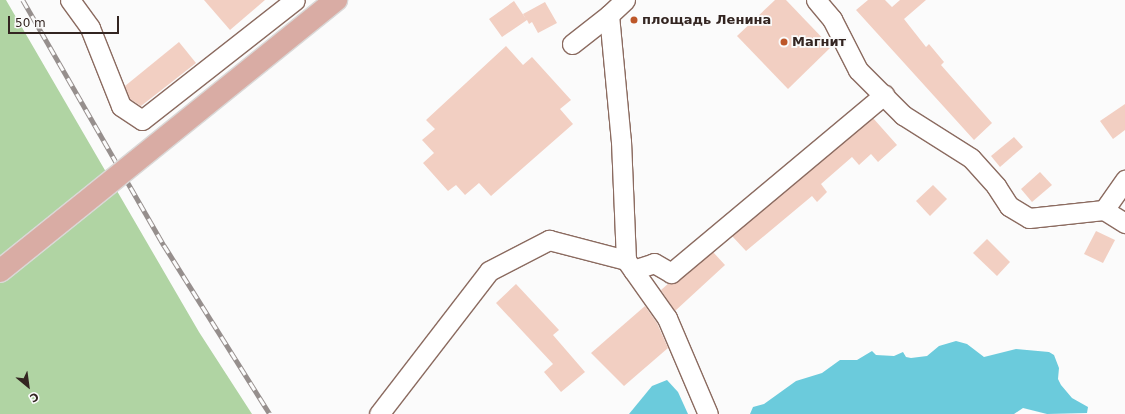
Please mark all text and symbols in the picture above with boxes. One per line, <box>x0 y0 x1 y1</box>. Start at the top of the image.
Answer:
scale bar <box>10 8 121 34</box>
place label: площадь Ленина <box>642 12 771 28</box>
marker: площадь Ленина <box>629 15 639 25</box>
text: 50 m <box>15 16 46 30</box>
place label: Магнит <box>792 34 846 50</box>
marker: Магнит <box>779 37 789 47</box>
north arrow <box>8 366 48 406</box>
text: С <box>27 389 41 405</box>

